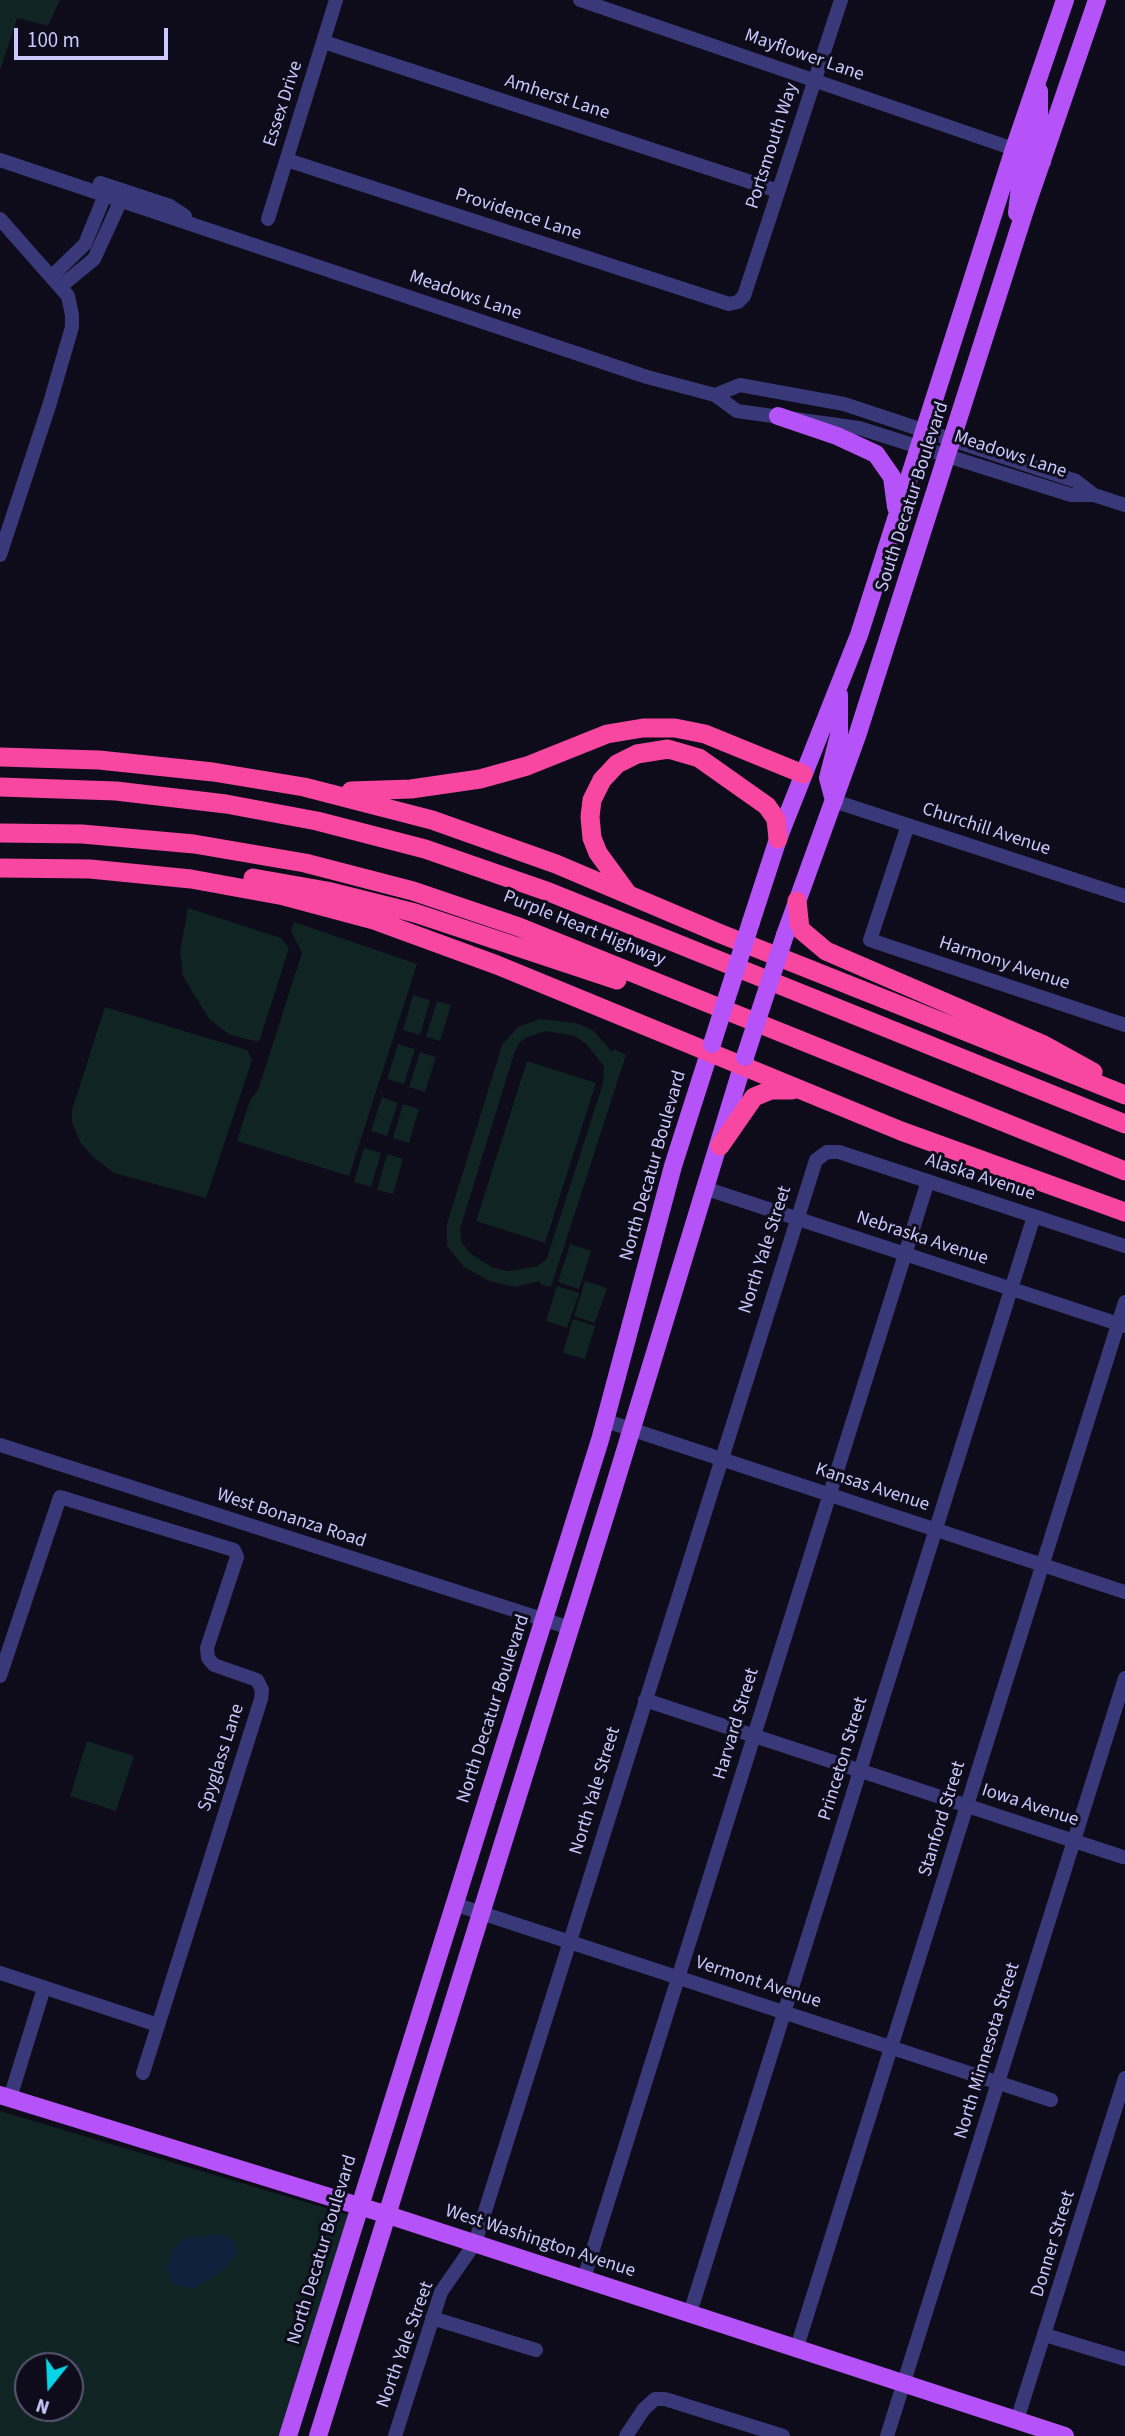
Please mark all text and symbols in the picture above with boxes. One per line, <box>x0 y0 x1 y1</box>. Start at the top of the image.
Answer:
scale bar <box>18 14 172 58</box>
text: 100 m <box>27 25 80 55</box>
street label: Mayflower Lane <box>741 25 867 87</box>
street label: Essex Drive <box>259 58 309 150</box>
street label: Amherst Lane <box>502 70 612 126</box>
street label: Portsmouth Way <box>742 80 804 212</box>
street label: Providence Lane <box>452 184 584 246</box>
street label: Meadows Lane <box>406 266 524 326</box>
street label: South Decatur Boulevard <box>871 399 955 595</box>
street label: Meadows Lane <box>951 426 1069 484</box>
street label: Churchill Avenue <box>919 799 1053 861</box>
street label: Purple Heart Highway <box>499 886 669 972</box>
street label: Harmony Avenue <box>936 932 1072 996</box>
street label: North Decatur Boulevard <box>616 1068 692 1264</box>
street label: Alaska Avenue <box>922 1150 1038 1206</box>
street label: North Yale Street <box>735 1183 797 1317</box>
street label: Nebraska Avenue <box>853 1207 991 1271</box>
street label: Kansas Avenue <box>812 1459 932 1517</box>
street label: West Bonanza Road <box>213 1484 369 1554</box>
street label: North Decatur Boulevard <box>453 1612 535 1806</box>
street label: Harvard Street <box>709 1665 765 1783</box>
street label: Princeton Street <box>814 1694 874 1824</box>
street label: Spyglass Lane <box>194 1701 250 1815</box>
street label: North Yale Street <box>566 1724 626 1858</box>
street label: Stanford Street <box>915 1758 971 1880</box>
street label: Iowa Avenue <box>979 1780 1081 1832</box>
street label: Vermont Avenue <box>692 1952 824 2014</box>
street label: North Minnesota Street <box>950 1960 1026 2142</box>
street label: North Decatur Boulevard <box>283 2152 363 2348</box>
street label: Donner Street <box>1027 2188 1081 2300</box>
street label: West Washington Avenue <box>442 2200 638 2284</box>
street label: North Yale Street <box>373 2279 439 2411</box>
north arrow <box>14 2352 84 2422</box>
text: N <box>33 2391 53 2420</box>

